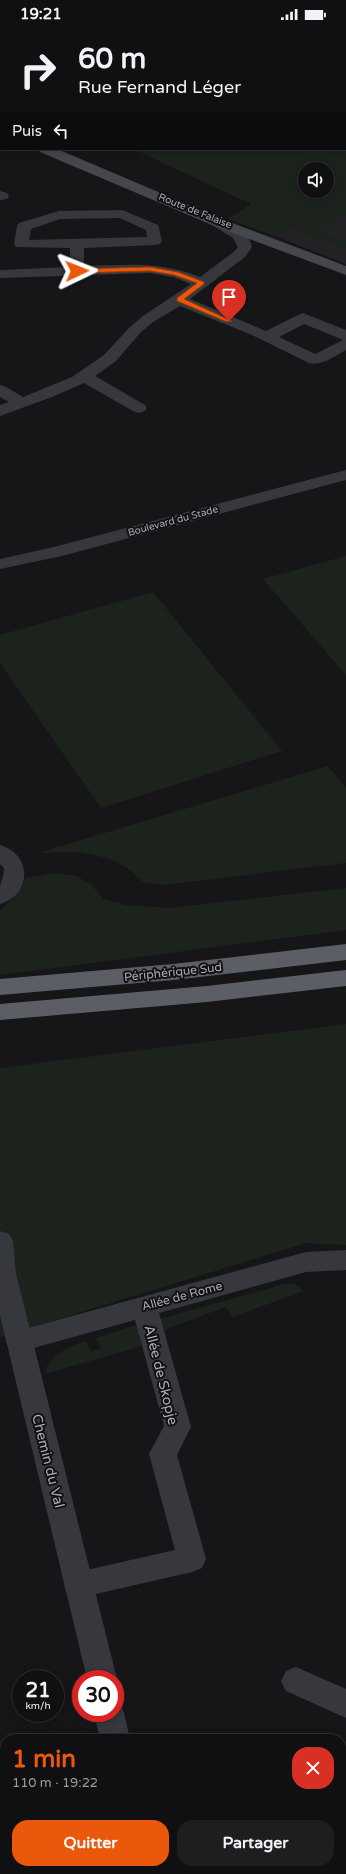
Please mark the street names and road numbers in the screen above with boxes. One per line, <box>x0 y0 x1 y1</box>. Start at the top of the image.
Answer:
street label: Route de Falaise <box>157 191 234 231</box>
street label: Boulevard du Stade <box>127 503 220 539</box>
street label: Périphérique Sud <box>123 960 223 984</box>
street label: Allée de Rome <box>140 1278 224 1313</box>
street label: Allée de Skopje <box>140 1323 182 1427</box>
street label: Chemin du Val <box>28 1412 68 1510</box>

